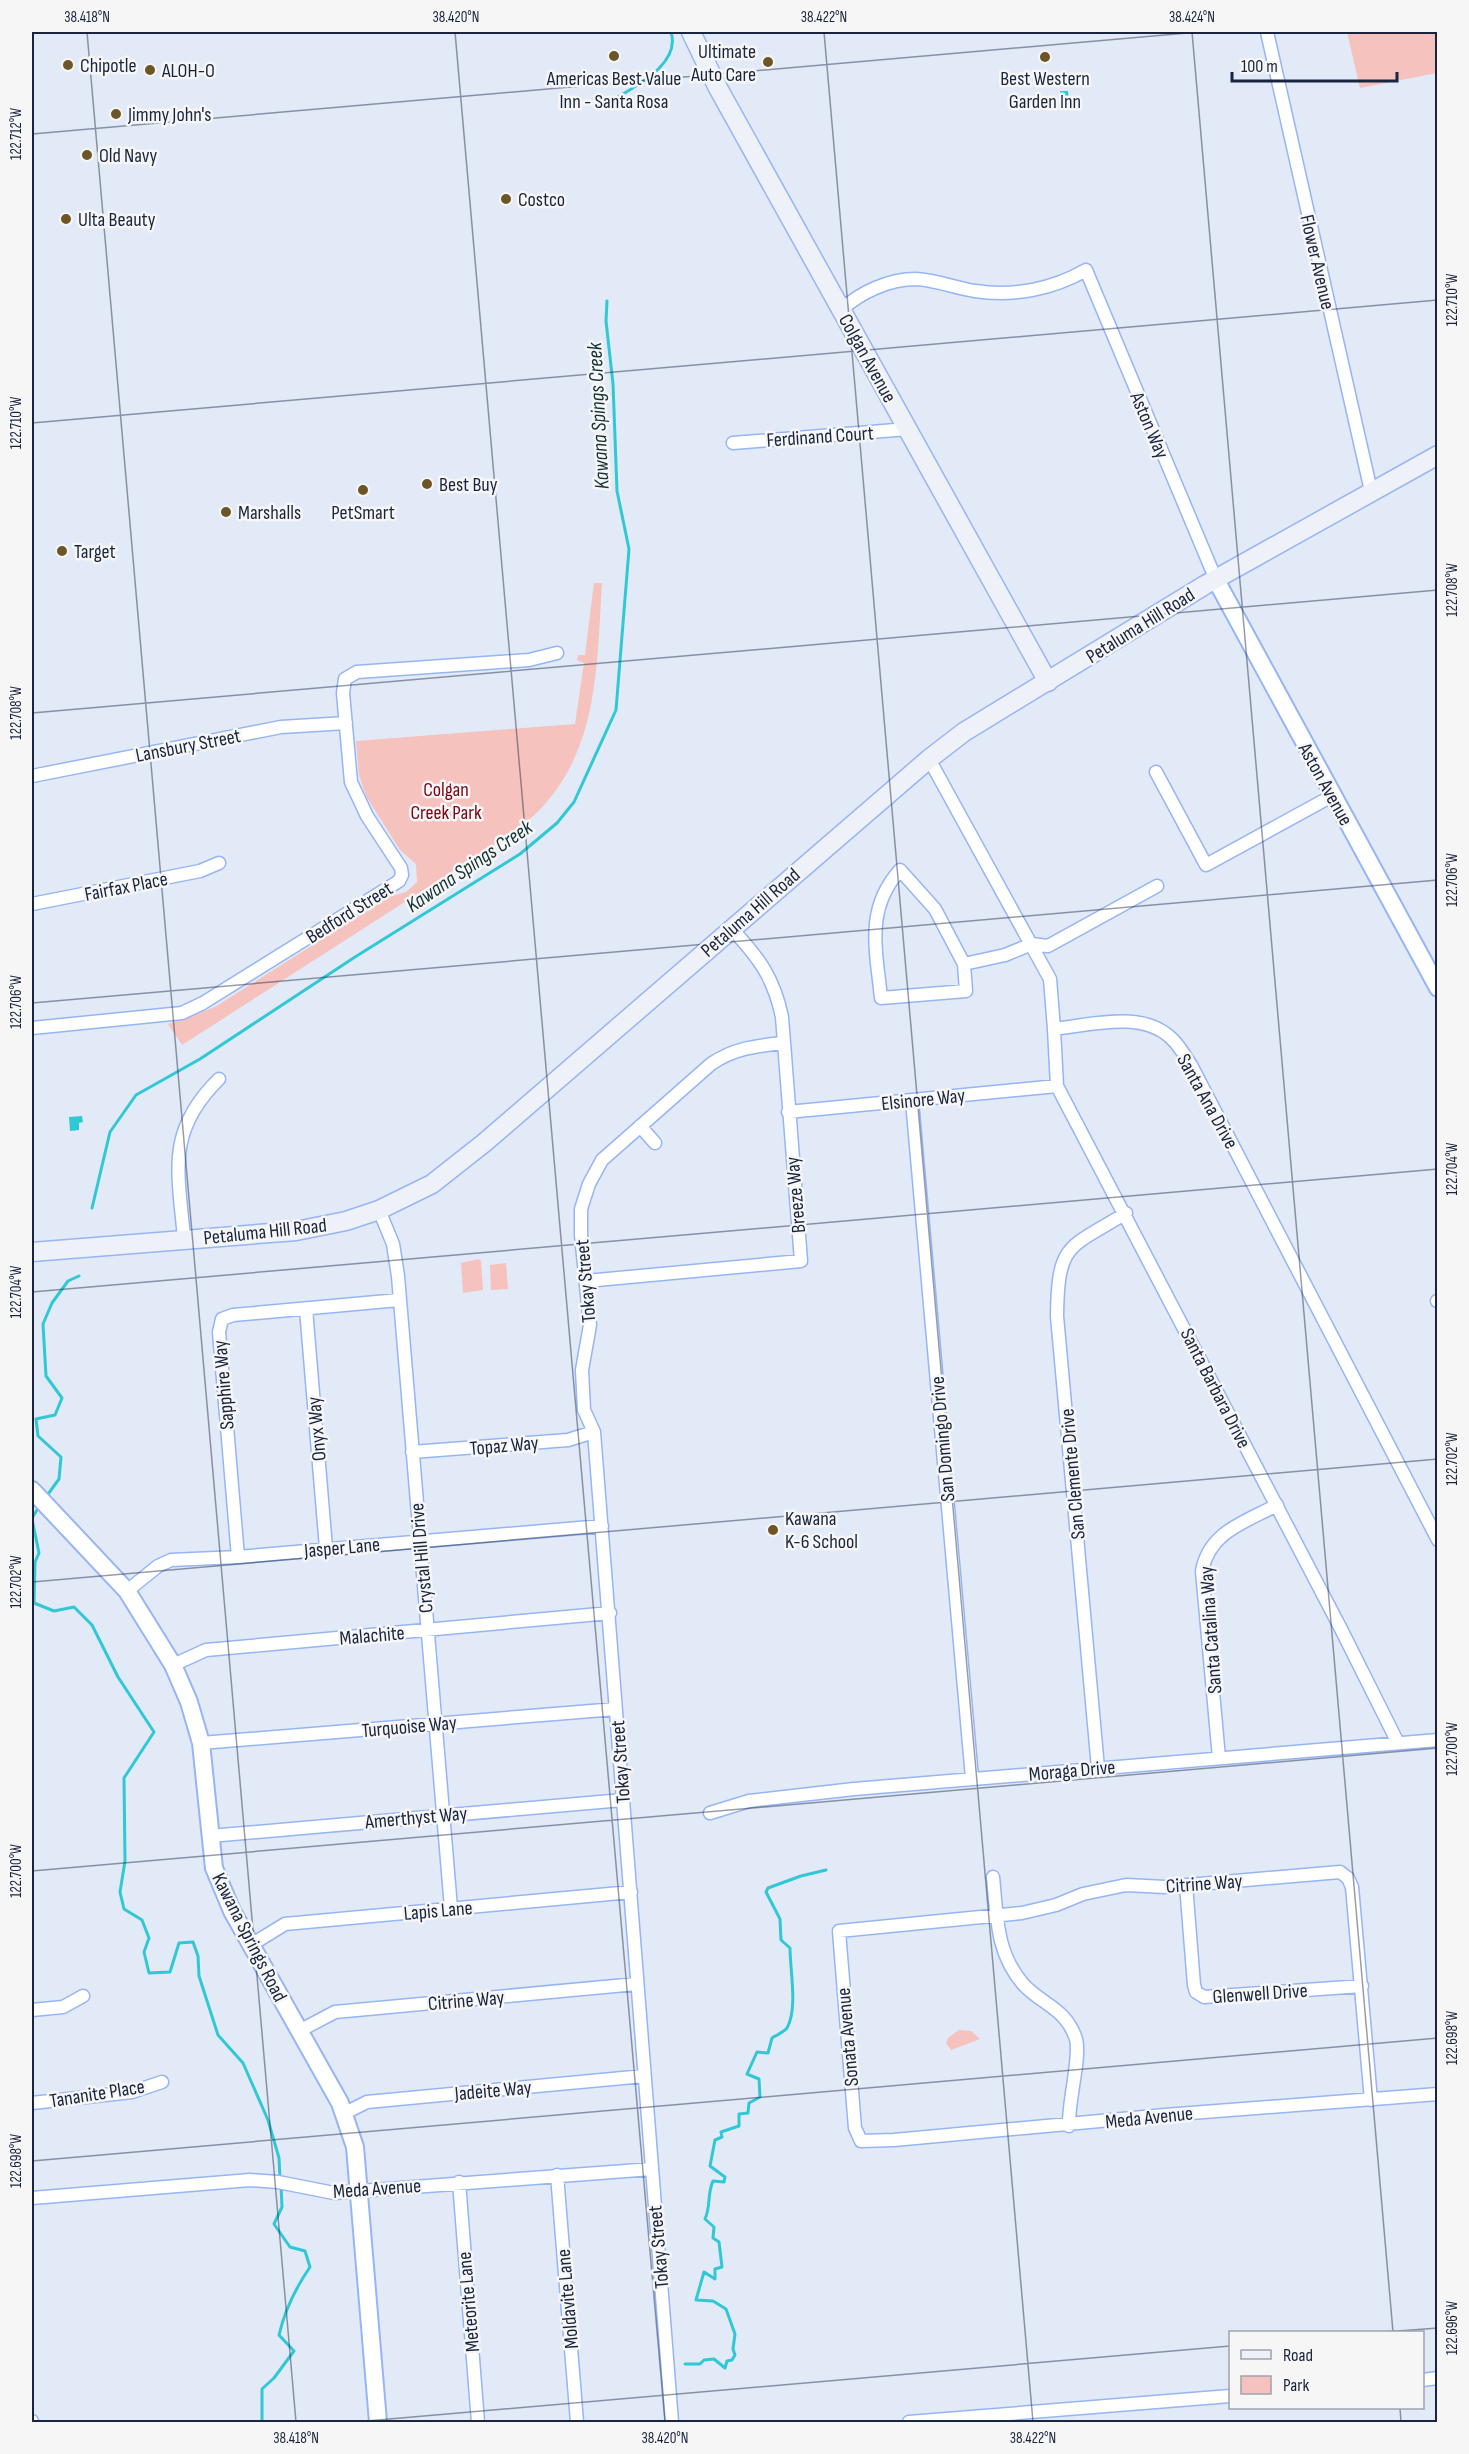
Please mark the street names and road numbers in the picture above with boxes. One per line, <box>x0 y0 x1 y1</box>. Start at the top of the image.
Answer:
street label: Flower Avenue <box>1294 212 1340 312</box>
street label: Colgan Avenue <box>833 310 901 407</box>
street label: Aston Way <box>1124 388 1174 462</box>
street label: Ferdinand Court <box>766 421 874 453</box>
street label: Petaluma Hill Road <box>1082 583 1199 669</box>
street label: Lansbury Street <box>134 724 243 768</box>
street label: Aston Avenue <box>1292 738 1358 830</box>
street label: Petaluma Hill Road <box>696 863 805 962</box>
street label: Fairfax Place <box>82 867 170 907</box>
street label: Bedford Street <box>302 877 397 949</box>
street label: Santa Ana Drive <box>1171 1050 1243 1153</box>
street label: Elsinore Way <box>880 1084 966 1116</box>
street label: Breeze Way <box>781 1156 811 1234</box>
street label: Petaluma Hill Road <box>202 1214 328 1250</box>
street label: Tokay Street <box>570 1238 602 1324</box>
street label: Santa Barbara Drive <box>1175 1324 1256 1452</box>
street label: Sapphire Way <box>208 1339 240 1431</box>
street label: San Domingo Drive <box>926 1375 960 1503</box>
street label: Onyx Way <box>302 1395 332 1462</box>
street label: San Clemente Drive <box>1055 1408 1091 1540</box>
street label: Topaz Way <box>469 1431 540 1461</box>
street label: Crystal Hill Drive <box>405 1502 439 1614</box>
street label: Jasper Lane <box>302 1533 381 1563</box>
street label: Santa Catalina Way <box>1195 1565 1227 1694</box>
street label: Malachite <box>339 1621 406 1651</box>
street label: Turquoise Way <box>361 1711 458 1743</box>
street label: Tokay Street <box>606 1719 636 1804</box>
street label: Moraga Drive <box>1028 1755 1116 1787</box>
street label: Amerthyst Way <box>363 1802 468 1834</box>
street label: Kawana Springs Road <box>206 1869 292 2006</box>
street label: Citrine Way <box>1165 1869 1243 1899</box>
street label: Lapis Lane <box>403 1896 474 1926</box>
street label: Glenwell Drive <box>1212 1979 1308 2009</box>
street label: Citrine Way <box>427 1986 506 2016</box>
street label: Sonata Avenue <box>832 1987 864 2087</box>
street label: Tananite Place <box>48 2075 146 2113</box>
street label: Jadeite Way <box>453 2076 533 2106</box>
street label: Meda Avenue <box>1104 2101 1194 2135</box>
street label: Meda Avenue <box>332 2174 422 2204</box>
street label: Tokay Street <box>643 2204 675 2290</box>
street label: Moldavite Lane <box>552 2248 584 2350</box>
street label: Meteorite Lane <box>453 2251 485 2353</box>

